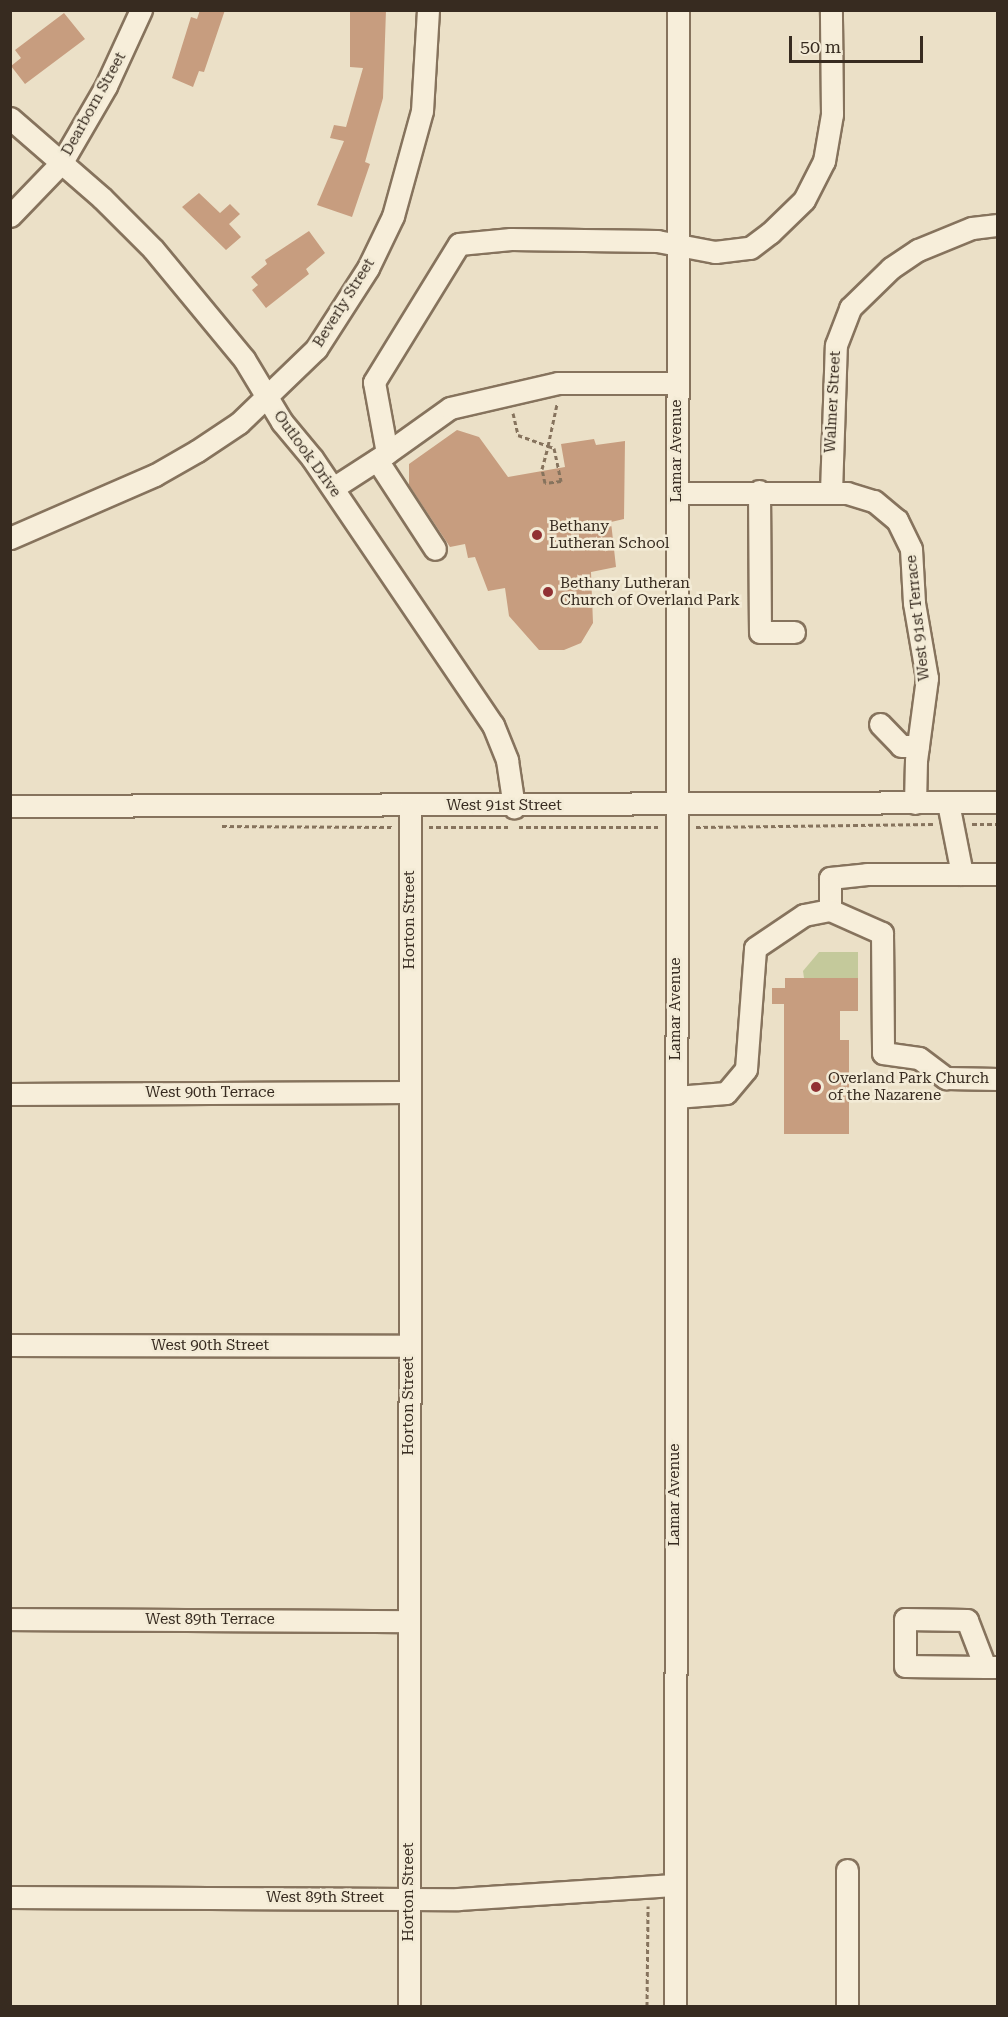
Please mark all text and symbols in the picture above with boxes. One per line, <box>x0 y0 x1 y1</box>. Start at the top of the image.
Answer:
scale bar <box>792 24 926 62</box>
text: 50 m <box>800 36 841 57</box>
street label: Dearborn Street <box>58 49 130 159</box>
street label: Beverly Street <box>310 255 378 351</box>
street label: Walmer Street <box>821 350 845 454</box>
street label: Lamar Avenue <box>668 399 686 503</box>
street label: Outlook Drive <box>270 407 344 501</box>
place label: Bethany Lutheran School <box>549 517 669 552</box>
marker: Bethany Lutheran School <box>530 528 544 542</box>
street label: West 91st Terrace <box>902 554 934 682</box>
place label: Bethany Lutheran Church of Overland Park <box>560 574 740 609</box>
marker: Bethany Lutheran Church of Overland Park <box>541 585 555 599</box>
street label: West 91st Street <box>446 797 562 815</box>
street label: Horton Street <box>401 870 419 970</box>
street label: Lamar Avenue <box>667 957 685 1061</box>
place label: Overland Park Church of the Nazarene <box>828 1069 989 1104</box>
marker: Overland Park Church of the Nazarene <box>809 1080 823 1094</box>
street label: West 90th Terrace <box>145 1084 275 1102</box>
street label: West 90th Street <box>151 1337 269 1355</box>
street label: Horton Street <box>400 1356 418 1456</box>
street label: Lamar Avenue <box>666 1443 684 1547</box>
street label: West 89th Terrace <box>145 1611 275 1629</box>
street label: Horton Street <box>400 1842 418 1942</box>
street label: West 89th Street <box>266 1889 384 1907</box>

